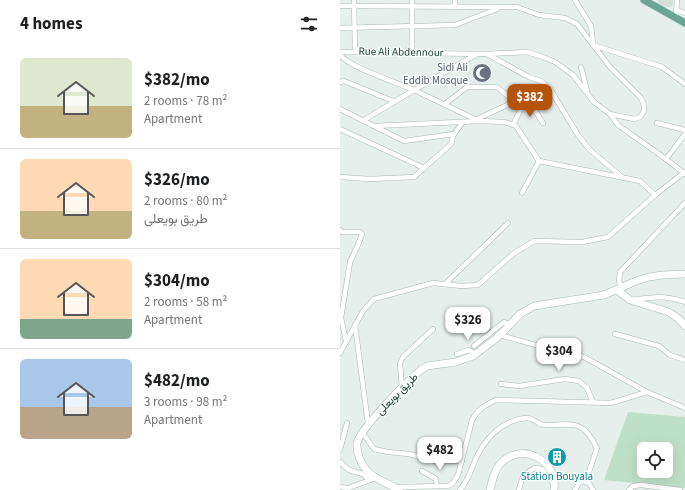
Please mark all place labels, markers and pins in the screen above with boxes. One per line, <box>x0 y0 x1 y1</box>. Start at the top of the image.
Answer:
place label: Sidi Ali Eddib Mosque <box>403 60 469 88</box>
mosque icon: Sidi Ali Eddib Mosque <box>471 62 493 84</box>
pin: $382 <box>506 84 554 118</box>
pin: $326 <box>444 307 492 341</box>
pin: $304 <box>535 338 583 372</box>
pin: $482 <box>416 437 464 471</box>
building icon: Station Bouyala <box>546 446 568 468</box>
place label: Station Bouyala <box>521 469 593 484</box>

